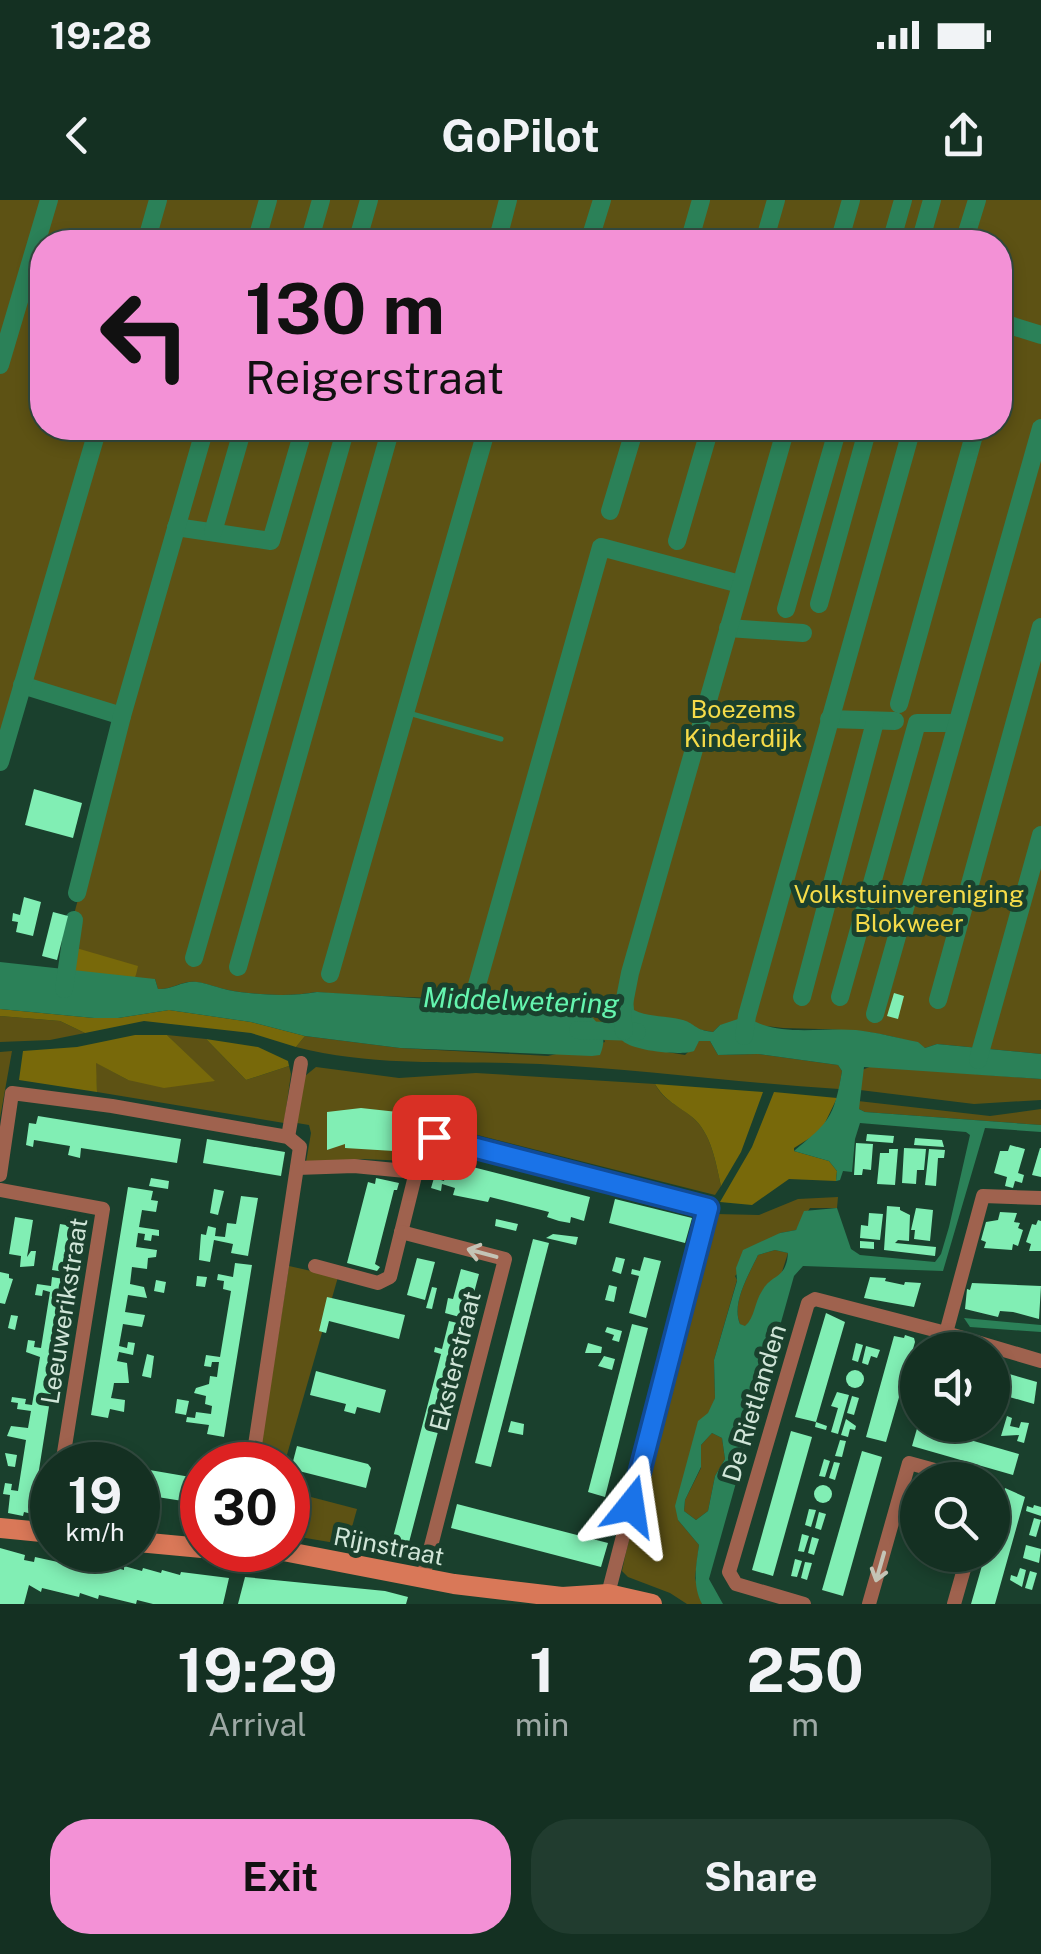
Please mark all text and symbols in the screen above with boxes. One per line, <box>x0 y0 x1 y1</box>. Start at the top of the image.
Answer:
text: 19:28 <box>50 13 152 58</box>
icon: back <box>50 108 105 163</box>
icon: share <box>936 108 991 163</box>
text: GoPilot <box>441 109 600 162</box>
text: 130 m <box>245 267 445 350</box>
icon: left <box>80 270 210 400</box>
text: Reigerstraat <box>245 351 504 404</box>
park label: Boezems Kinderdijk <box>684 694 802 753</box>
park label: Volkstuinvereniging Blokweer <box>794 879 1024 938</box>
water label: Middelwetering <box>422 980 620 1020</box>
pin <box>392 1095 477 1180</box>
icon: arrive <box>407 1110 462 1165</box>
street label: Leeuwerikstraat <box>34 1216 94 1406</box>
one-way arrow <box>467 1243 499 1261</box>
street label: Eksterstraat <box>423 1288 487 1434</box>
street label: De Rietlanden <box>716 1321 792 1485</box>
map controls <box>900 1332 1010 1572</box>
button: sound <box>900 1332 1010 1442</box>
speed limit sign: 30 <box>180 1442 310 1572</box>
position arrow <box>579 1454 683 1558</box>
button: search <box>900 1462 1010 1572</box>
text: 19 <box>68 1465 122 1524</box>
text: km/h <box>66 1517 124 1547</box>
street label: Rijnstraat <box>331 1521 447 1571</box>
one-way arrow <box>870 1551 888 1582</box>
text: 19:29 <box>177 1635 338 1706</box>
text: 1 <box>529 1635 555 1706</box>
text: 250 <box>746 1635 864 1706</box>
text: Arrival <box>208 1706 307 1743</box>
text: min <box>515 1706 569 1743</box>
text: m <box>791 1706 819 1743</box>
button: Exit <box>50 1819 511 1934</box>
button: Share <box>531 1819 991 1934</box>

